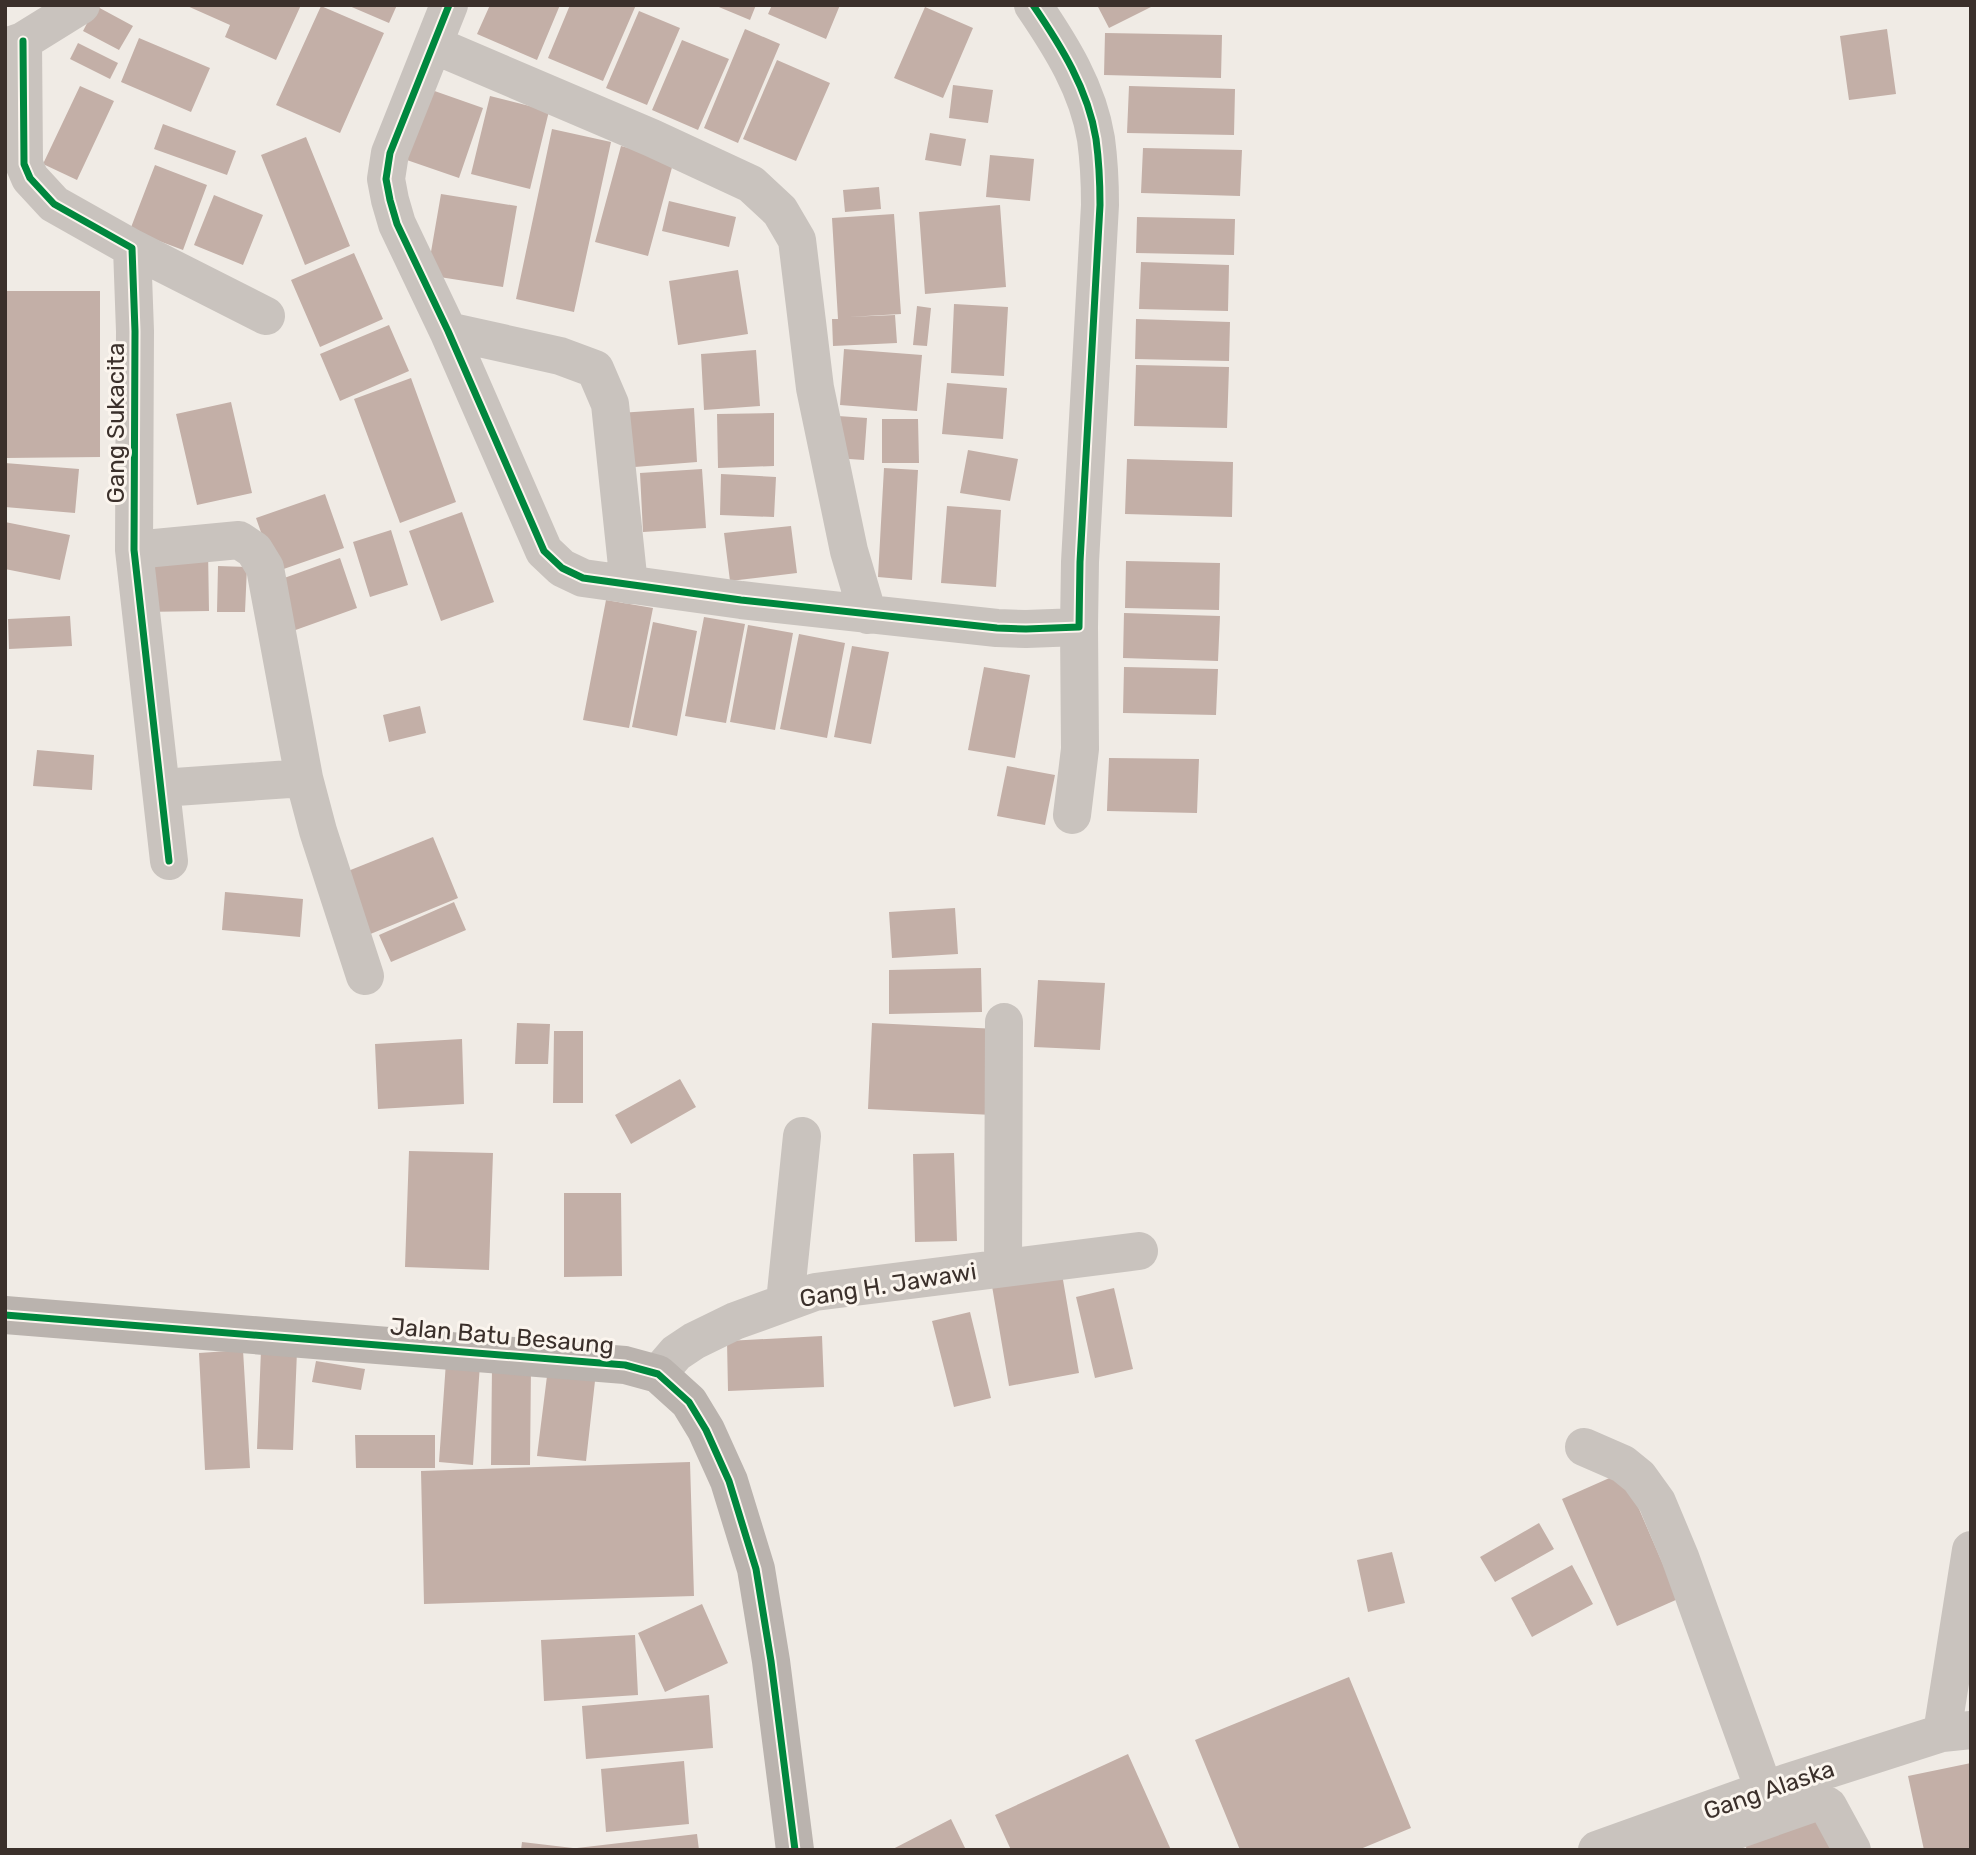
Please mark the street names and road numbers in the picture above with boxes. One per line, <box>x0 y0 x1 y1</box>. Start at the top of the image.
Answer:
street label: Gang Sukacita <box>102 343 130 503</box>
street label: Gang H. Jawawi <box>798 1257 978 1313</box>
street label: Jalan Batu Besaung <box>389 1312 615 1360</box>
street label: Gang Alaska <box>1700 1755 1838 1825</box>

